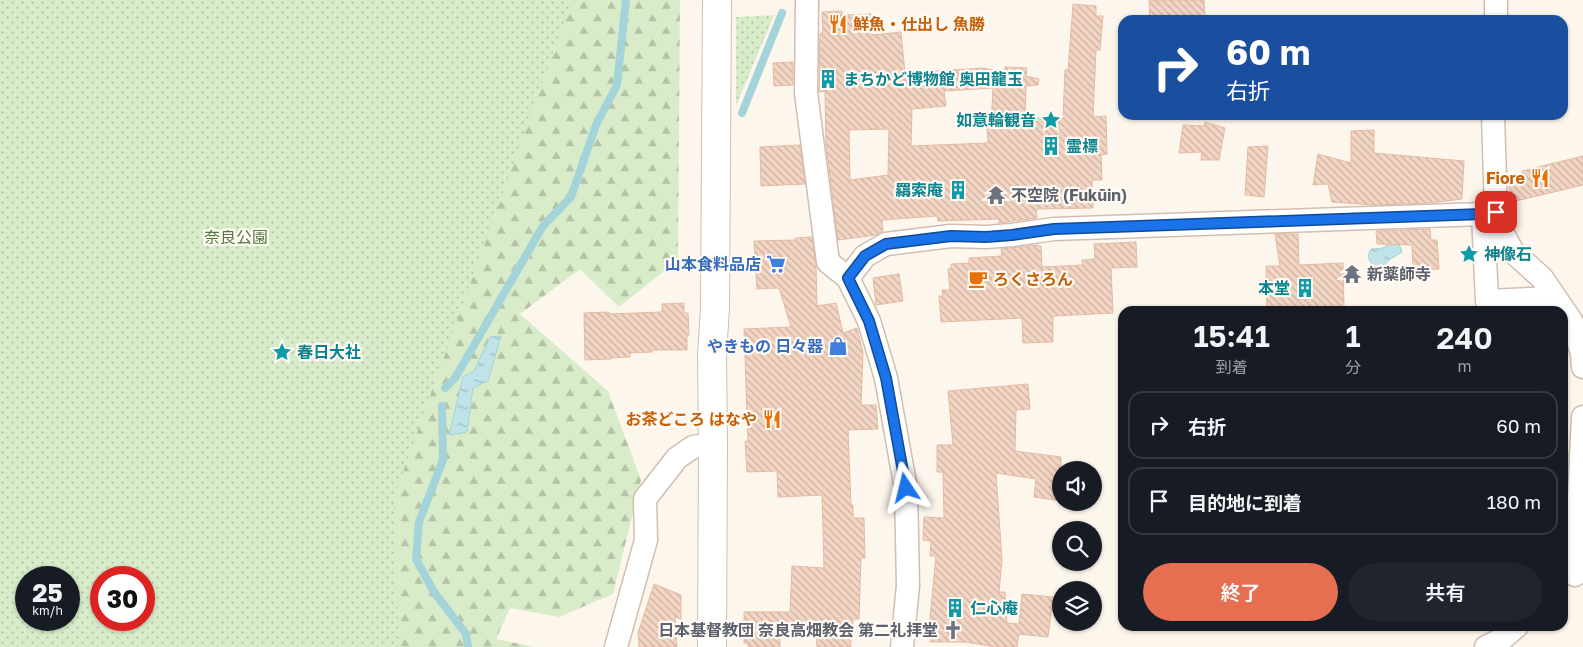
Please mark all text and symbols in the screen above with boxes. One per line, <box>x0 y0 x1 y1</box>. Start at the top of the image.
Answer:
restaurant icon: 鮮魚・仕出し 魚勝 <box>827 13 849 35</box>
place label: 鮮魚・仕出し 魚勝 <box>853 14 985 34</box>
text: 60 m <box>1226 31 1310 73</box>
icon: right <box>1143 35 1208 100</box>
building icon: まちかど博物館 奥田龍玉 <box>817 68 839 90</box>
place label: まちかど博物館 奥田龍玉 <box>843 69 1023 89</box>
text: 右折 <box>1226 77 1270 104</box>
place icon: 如意輪観音 <box>1040 109 1062 131</box>
place label: 如意輪観音 <box>956 110 1036 130</box>
building icon: 霊標 <box>1040 135 1062 157</box>
place label: 霊標 <box>1066 136 1098 156</box>
restaurant icon: Fiore <box>1529 167 1551 189</box>
place label: Fiore <box>1486 168 1525 188</box>
building icon: 羂索庵 <box>947 179 969 201</box>
place label: 羂索庵 <box>895 180 943 200</box>
temple icon: 不空院 (Fukūin) <box>985 184 1007 206</box>
place label: 不空院 (Fukūin) <box>1011 185 1127 205</box>
pin <box>1475 191 1517 233</box>
icon: arrive <box>1482 198 1510 226</box>
park label: 奈良公園 <box>204 227 268 247</box>
place icon: 神像石 <box>1458 243 1480 265</box>
place label: 神像石 <box>1484 244 1532 264</box>
supermarket icon: 山本食料品店 <box>765 253 787 275</box>
place label: 山本食料品店 <box>665 254 761 274</box>
temple icon: 新薬師寺 <box>1341 263 1363 285</box>
place label: 新薬師寺 <box>1367 264 1431 284</box>
cafe icon: ろくさろん <box>967 268 989 290</box>
place label: ろくさろん <box>993 269 1073 289</box>
building icon: 本堂 <box>1294 277 1316 299</box>
place label: 本堂 <box>1258 278 1290 298</box>
text: 15:41 <box>1193 318 1270 354</box>
text: 1 <box>1346 318 1361 354</box>
text: 240 <box>1437 320 1493 356</box>
shop icon: やきもの 日々器 <box>827 335 849 357</box>
place label: やきもの 日々器 <box>707 336 824 356</box>
place icon: 春日大社 <box>271 341 293 363</box>
place label: 春日大社 <box>297 342 361 362</box>
text: m <box>1458 356 1472 376</box>
text: 到着 <box>1216 357 1248 377</box>
text: 分 <box>1345 357 1361 377</box>
restaurant icon: お茶どころ はなや <box>761 408 783 430</box>
place label: お茶どころ はなや <box>625 409 757 429</box>
icon: right <box>1145 411 1173 439</box>
text: 60 m <box>1496 414 1541 437</box>
text: 右折 <box>1188 415 1226 438</box>
position arrow <box>879 461 931 513</box>
map controls <box>1052 461 1102 631</box>
button: sound <box>1052 461 1102 511</box>
icon: arrive <box>1145 487 1173 515</box>
text: 180 m <box>1487 490 1541 513</box>
text: 目的地に到着 <box>1188 491 1302 514</box>
button: search <box>1052 521 1102 571</box>
button: 終了 <box>1143 563 1338 621</box>
button: 共有 <box>1348 563 1543 621</box>
speed limit sign: 30 <box>90 566 155 631</box>
text: 25 <box>32 577 63 608</box>
button: layers <box>1052 581 1102 631</box>
building icon: 仁心庵 <box>944 597 966 619</box>
place label: 仁心庵 <box>970 598 1018 618</box>
text: km/h <box>32 603 63 618</box>
church icon: 日本基督教団 奈良高畑教会 第二礼拝堂 <box>942 619 964 641</box>
place label: 日本基督教団 奈良高畑教会 第二礼拝堂 <box>658 620 938 640</box>

